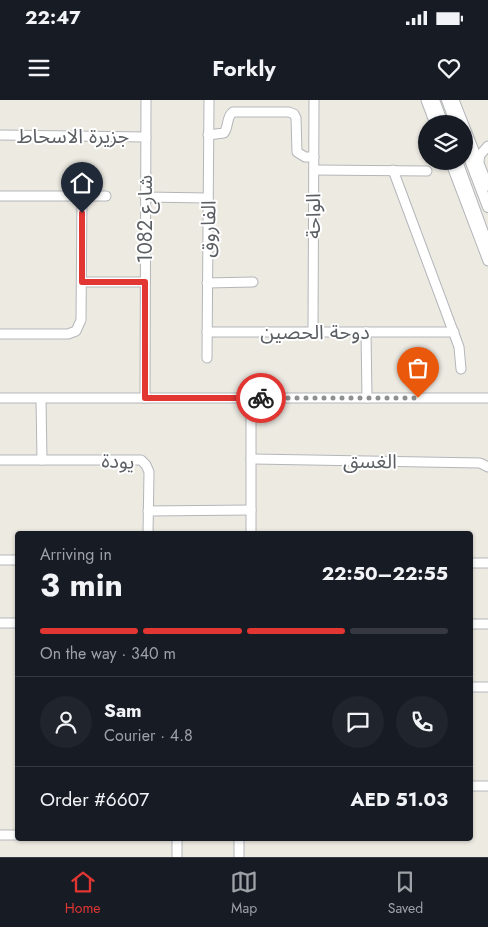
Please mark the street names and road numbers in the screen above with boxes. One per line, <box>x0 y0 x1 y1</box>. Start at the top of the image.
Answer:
street label: جزيرة الاسحاط <box>17 122 129 151</box>
street label: شارع 1082 <box>131 175 160 263</box>
street label: الواحة <box>299 193 328 239</box>
street label: الفاروق <box>194 200 223 258</box>
street label: دوحة الحصين <box>260 318 370 347</box>
street label: يودة <box>101 446 135 477</box>
street label: الغسق <box>343 447 397 476</box>

